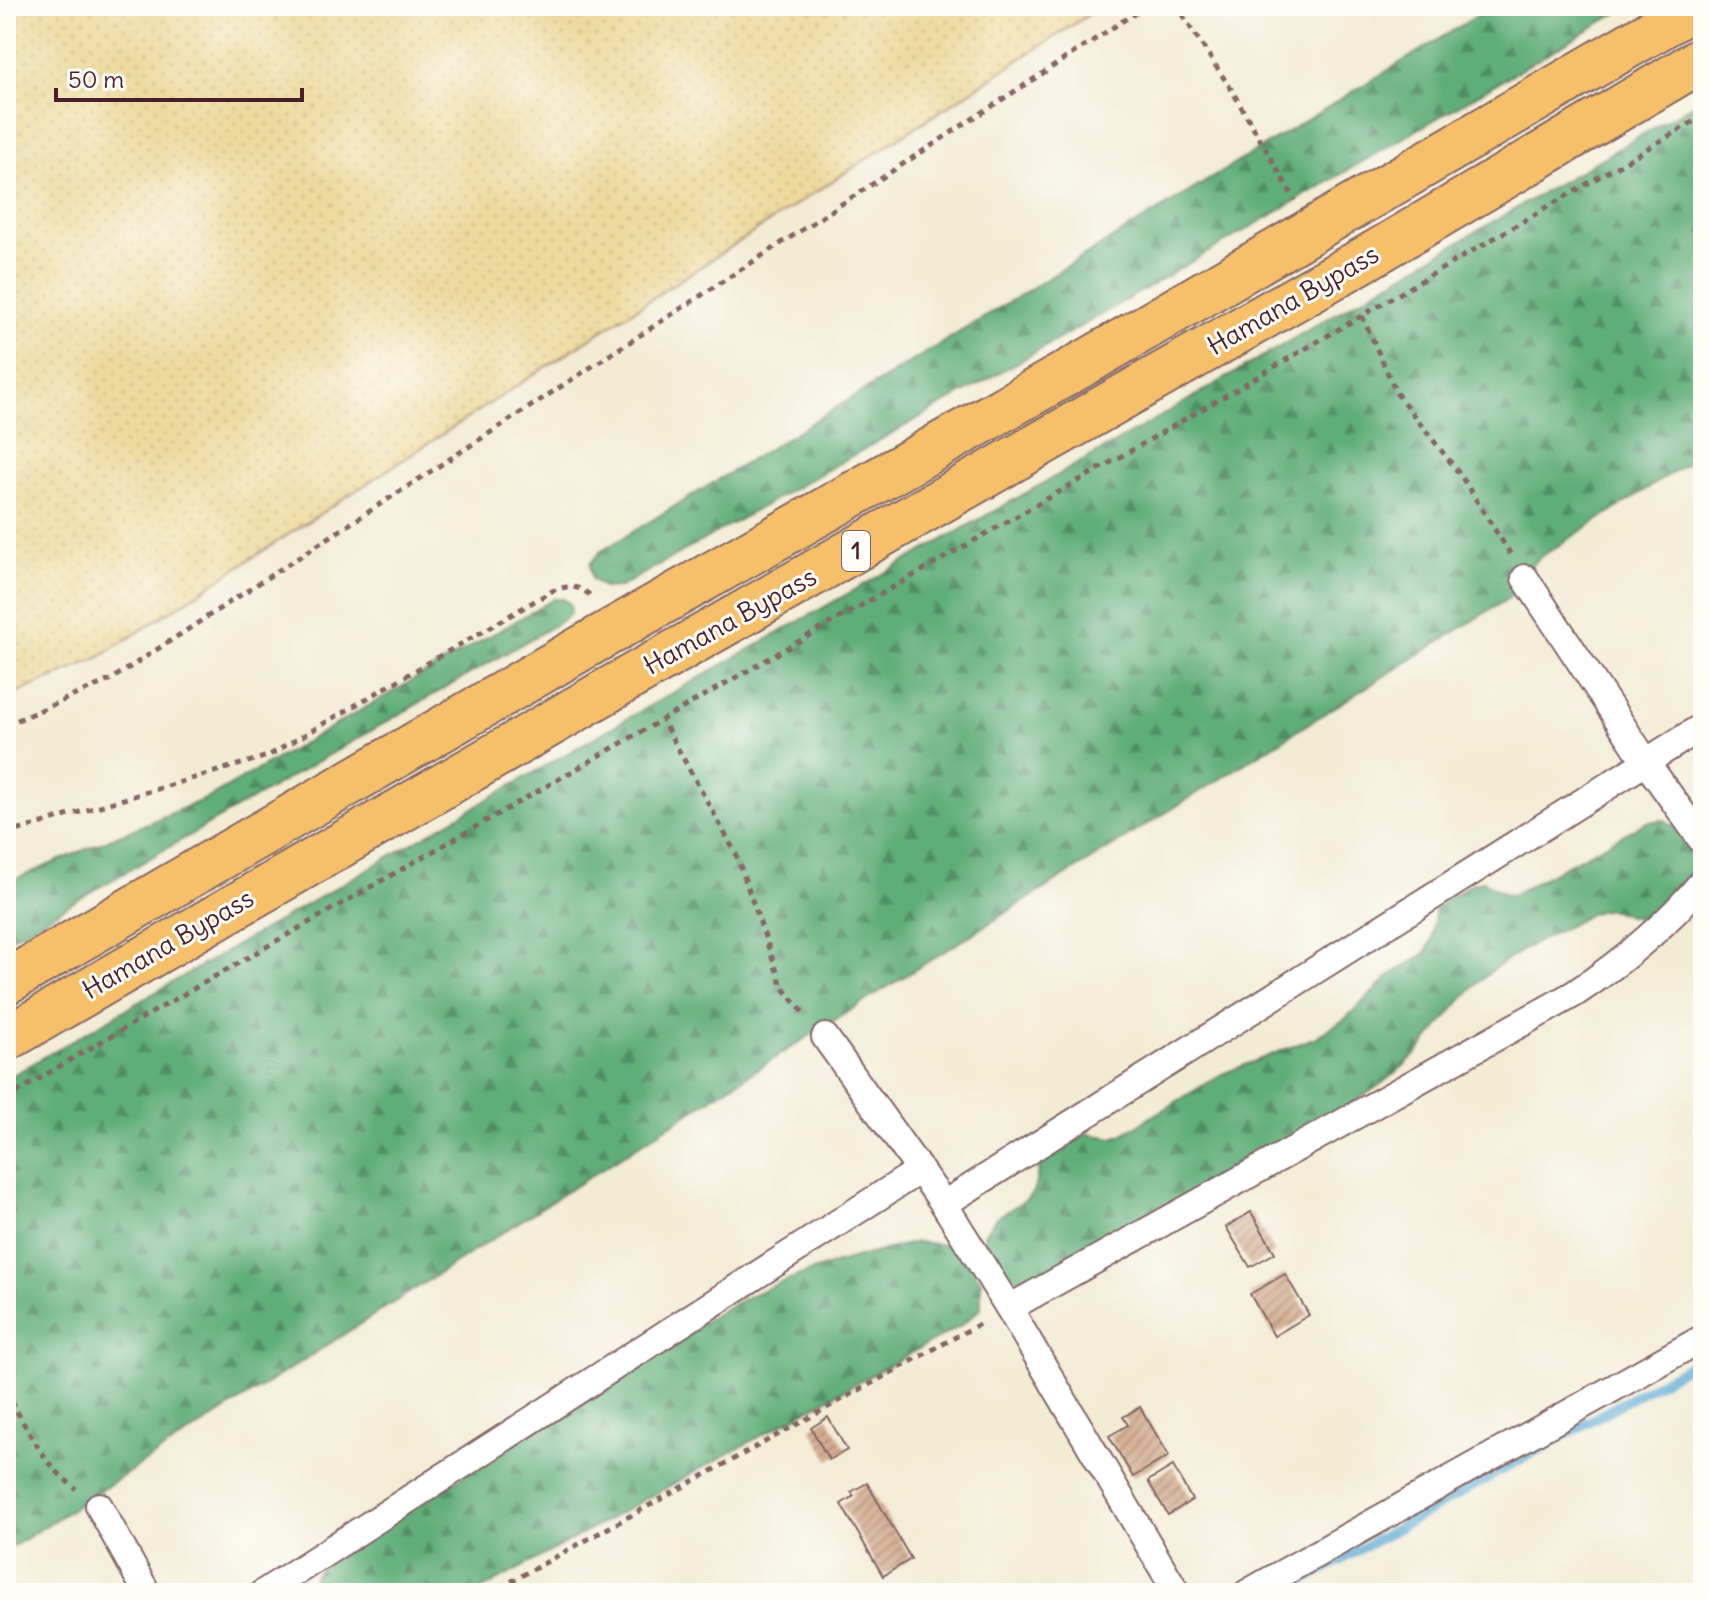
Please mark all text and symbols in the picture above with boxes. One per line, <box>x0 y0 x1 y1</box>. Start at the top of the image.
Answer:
scale bar <box>56 52 302 102</box>
text: 50 m <box>68 64 124 94</box>
street label: Hamana Bypass <box>1201 237 1384 362</box>
road number: 1 <box>842 531 870 571</box>
street label: Hamana Bypass <box>638 559 822 682</box>
street label: Hamana Bypass <box>76 881 259 1006</box>

